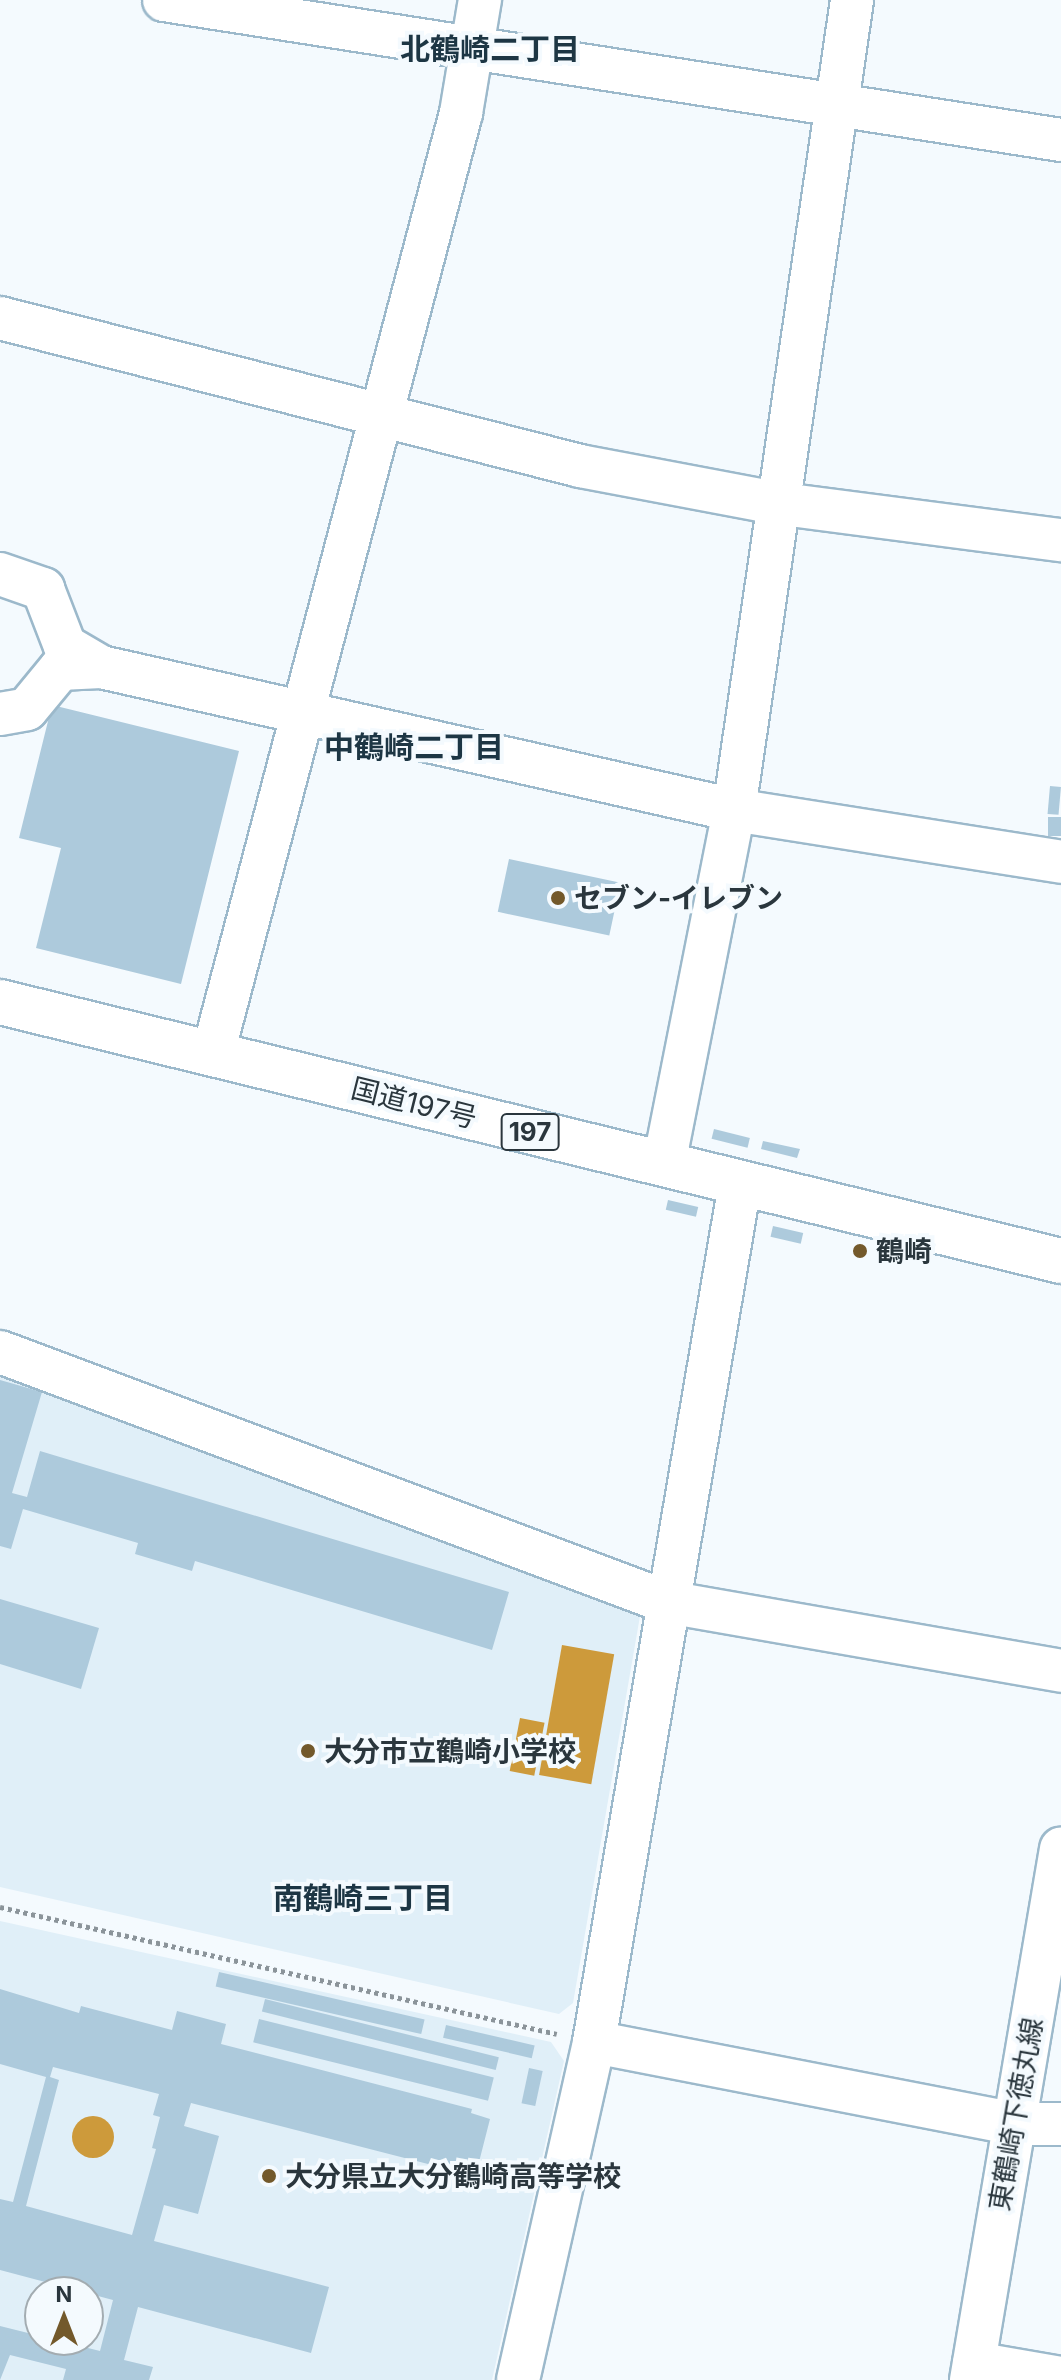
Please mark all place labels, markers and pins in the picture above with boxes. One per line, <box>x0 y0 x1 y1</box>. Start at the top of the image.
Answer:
place label: セブン-イレブン <box>574 881 783 915</box>
marker: セブン-イレブン <box>549 889 567 907</box>
place label: 鶴崎 <box>876 1234 932 1268</box>
marker: 鶴崎 <box>851 1242 869 1260</box>
place label: 大分市立鶴崎小学校 <box>324 1734 576 1768</box>
marker: 大分市立鶴崎小学校 <box>299 1742 317 1760</box>
place label: 大分県立大分鶴崎高等学校 <box>285 2159 621 2193</box>
marker: 大分県立大分鶴崎高等学校 <box>260 2167 278 2185</box>

